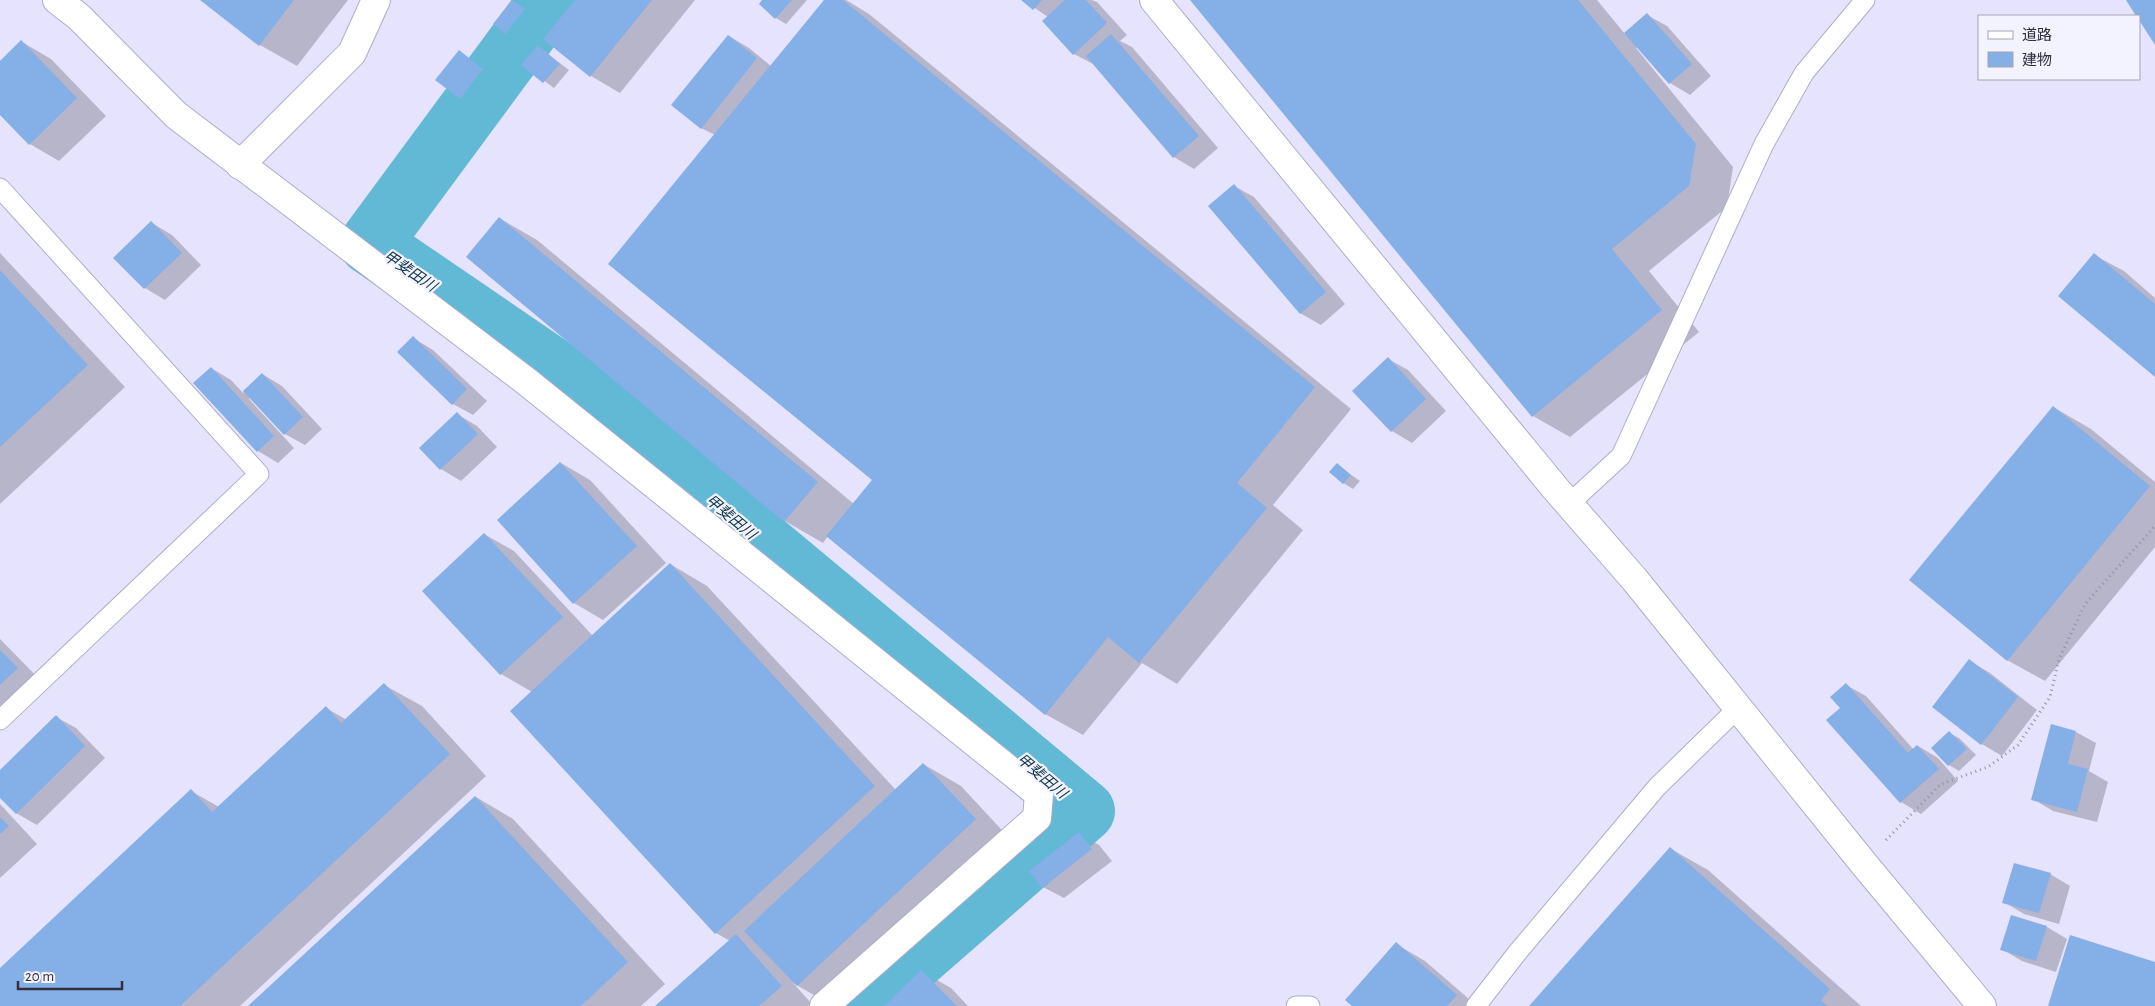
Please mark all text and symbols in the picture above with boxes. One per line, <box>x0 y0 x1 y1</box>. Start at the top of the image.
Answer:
legend <box>1978 15 2140 80</box>
text: 道路 <box>2022 27 2052 43</box>
text: 建物 <box>2022 52 2052 68</box>
water label: 甲斐田川 <box>381 248 441 296</box>
water label: 甲斐田川 <box>703 492 761 544</box>
water label: 甲斐田川 <box>1014 751 1072 803</box>
scale bar <box>18 958 121 990</box>
text: 20 m <box>25 969 54 984</box>

